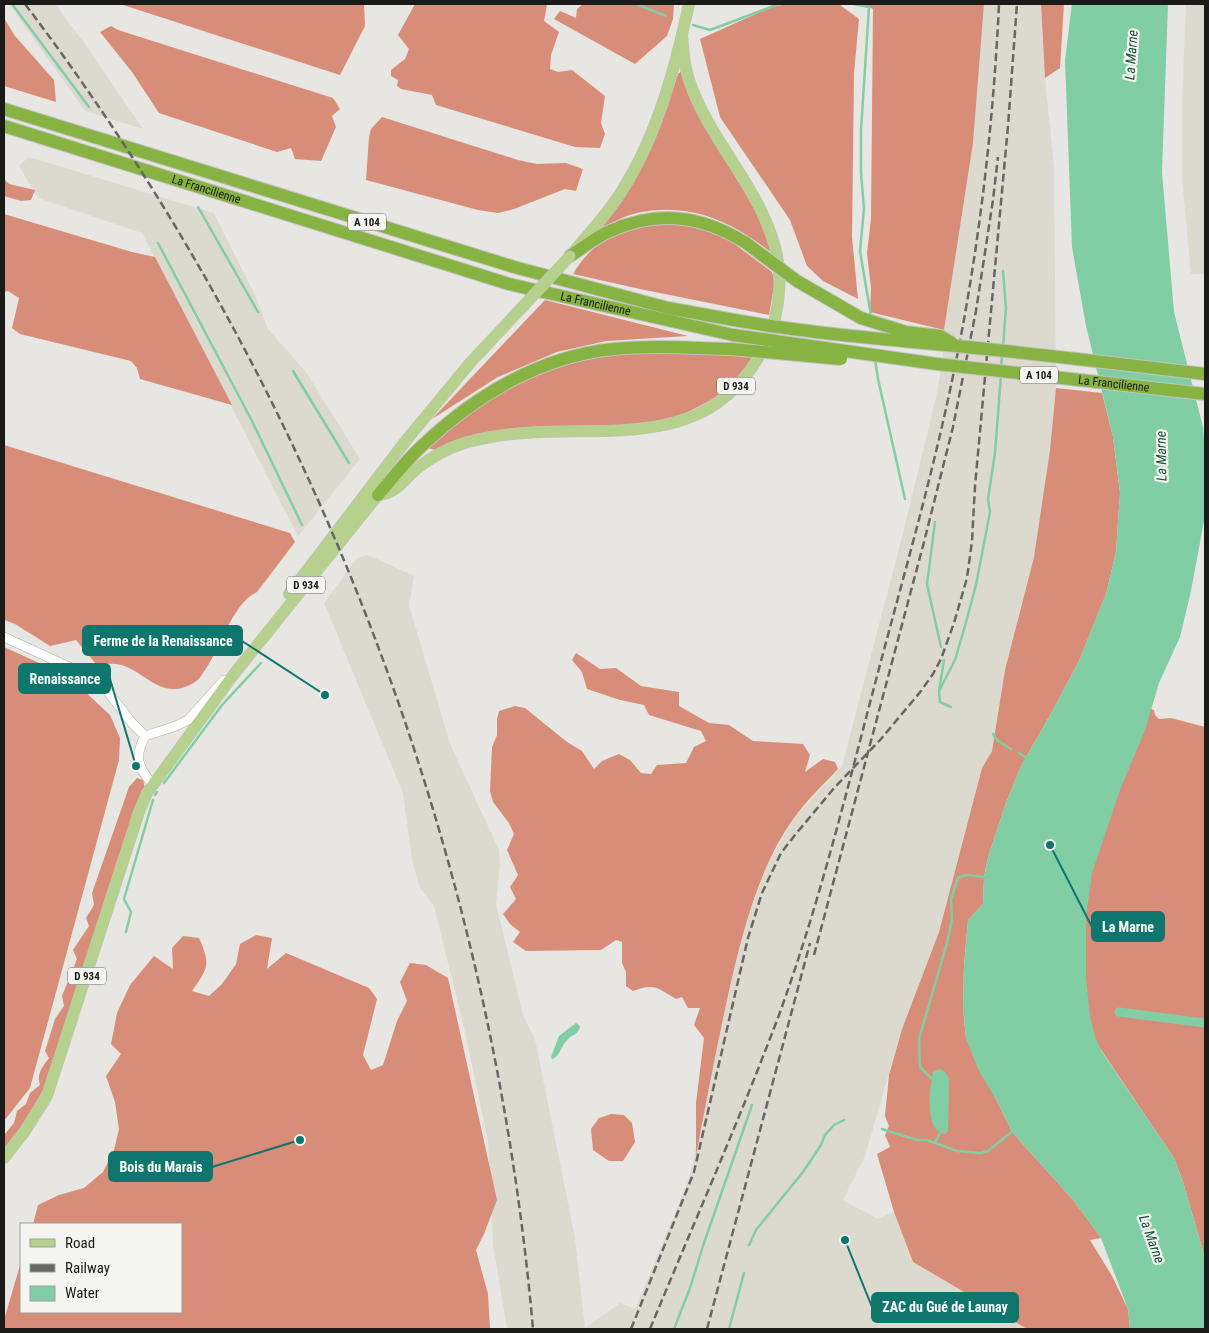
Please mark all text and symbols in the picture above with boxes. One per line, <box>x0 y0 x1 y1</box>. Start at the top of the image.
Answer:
water label: La Marne <box>1121 30 1141 80</box>
street label: La Francilienne <box>170 172 243 207</box>
road number: A 104 <box>348 213 386 230</box>
street label: La Francilienne <box>559 289 632 319</box>
road number: A 104 <box>1020 366 1058 384</box>
street label: La Francilienne <box>1078 373 1151 395</box>
road number: D 934 <box>717 378 755 394</box>
water label: La Marne <box>1153 431 1169 481</box>
road number: D 934 <box>287 576 325 594</box>
callout: Ferme de la Renaissance <box>83 626 242 655</box>
text: Ferme de la Renaissance <box>93 633 233 649</box>
callout: Renaissance <box>19 664 110 693</box>
text: Renaissance <box>30 671 101 687</box>
callout: La Marne <box>1092 912 1164 941</box>
text: La Marne <box>1102 919 1154 935</box>
road number: D 934 <box>68 968 106 984</box>
callout: Bois du Marais <box>109 1152 212 1181</box>
text: Bois du Marais <box>119 1159 203 1175</box>
water label: La Marne <box>1136 1213 1168 1265</box>
legend <box>20 1223 182 1313</box>
text: Road <box>65 1234 95 1252</box>
text: Railway <box>65 1259 110 1277</box>
text: Water <box>65 1284 100 1302</box>
callout: ZAC du Gué de Launay <box>872 1293 1018 1322</box>
text: ZAC du Gué de Launay <box>882 1299 1009 1315</box>

